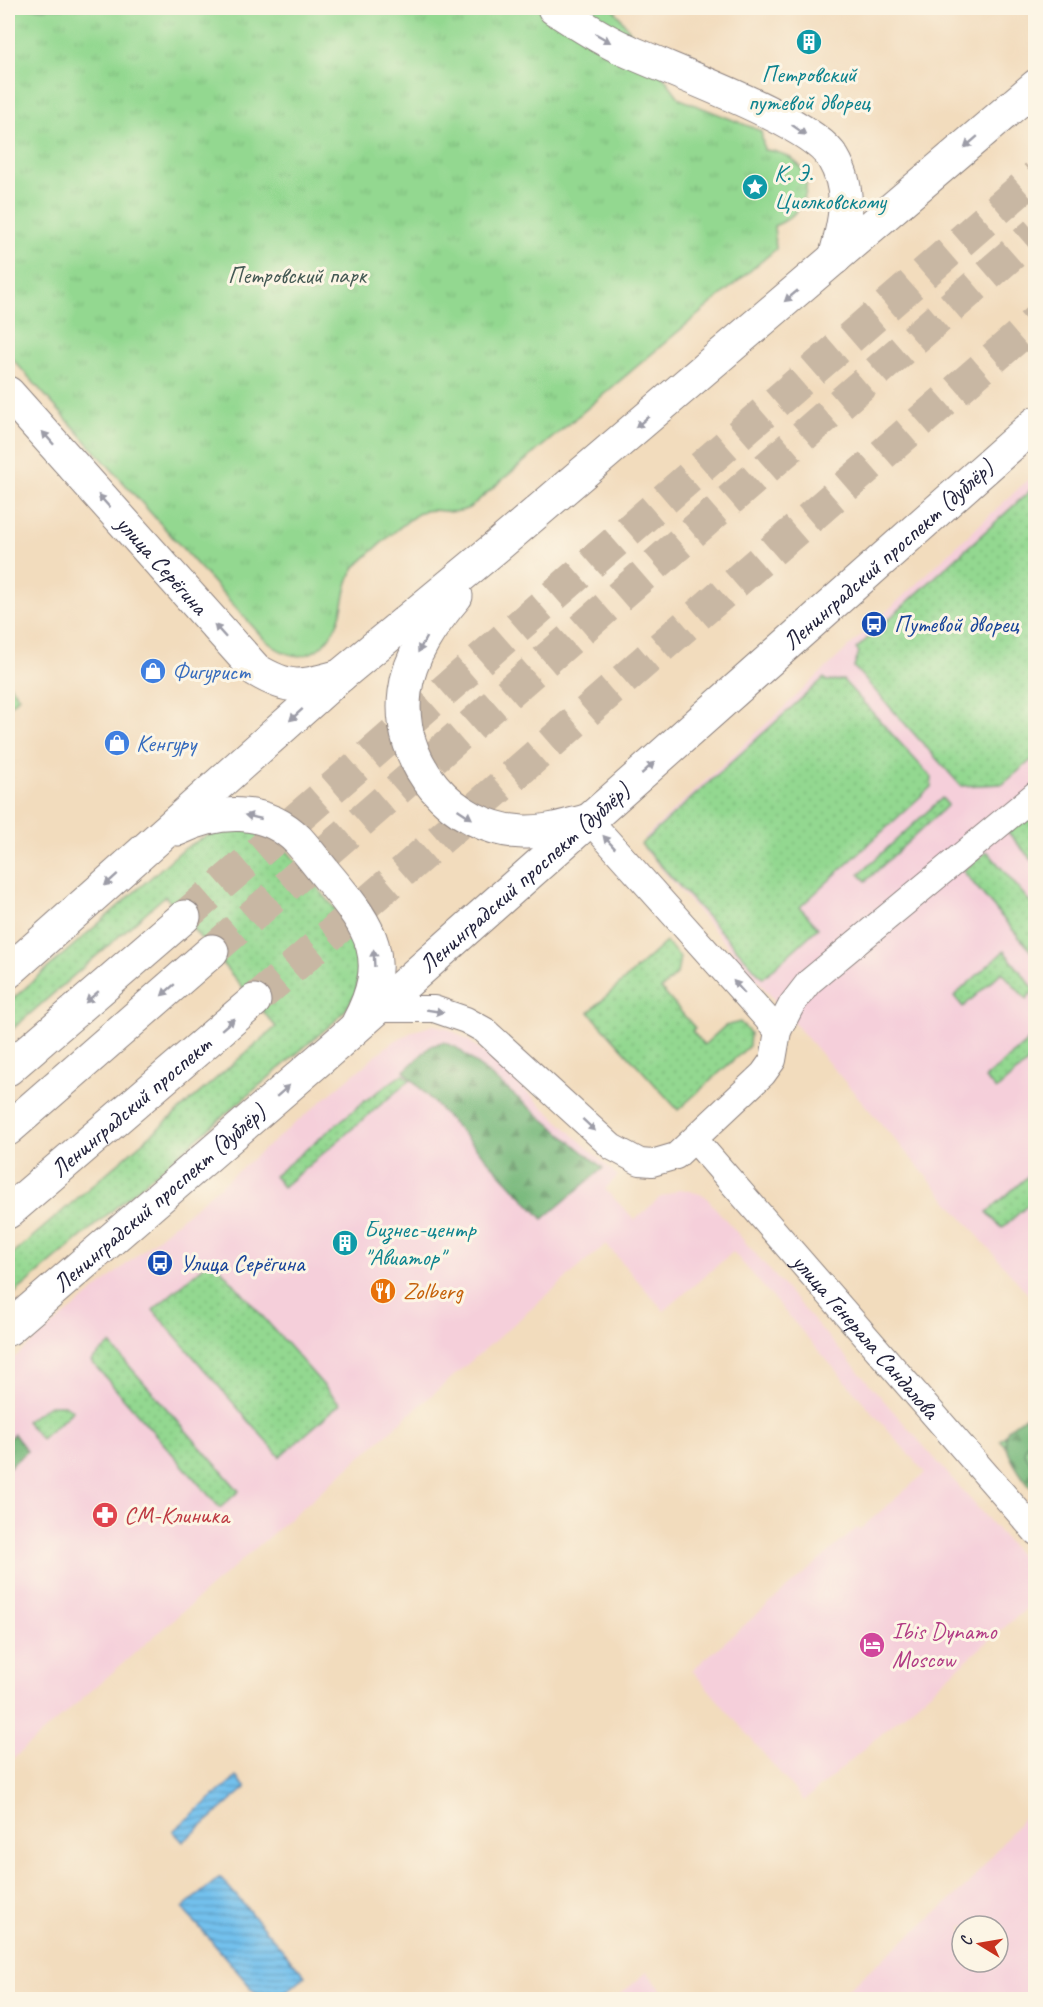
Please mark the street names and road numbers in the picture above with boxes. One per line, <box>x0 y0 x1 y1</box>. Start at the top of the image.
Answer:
street label: Ленинградский проспект (дублёр) <box>776 452 1000 656</box>
street label: улица Серёгина <box>109 508 215 622</box>
street label: Ленинградский проспект (дублёр) <box>413 775 637 979</box>
street label: Ленинградский проспект <box>44 1029 218 1184</box>
street label: Ленинградский проспект (дублёр) <box>47 1097 273 1299</box>
street label: улица Генерала Сандалова <box>784 1246 947 1426</box>

